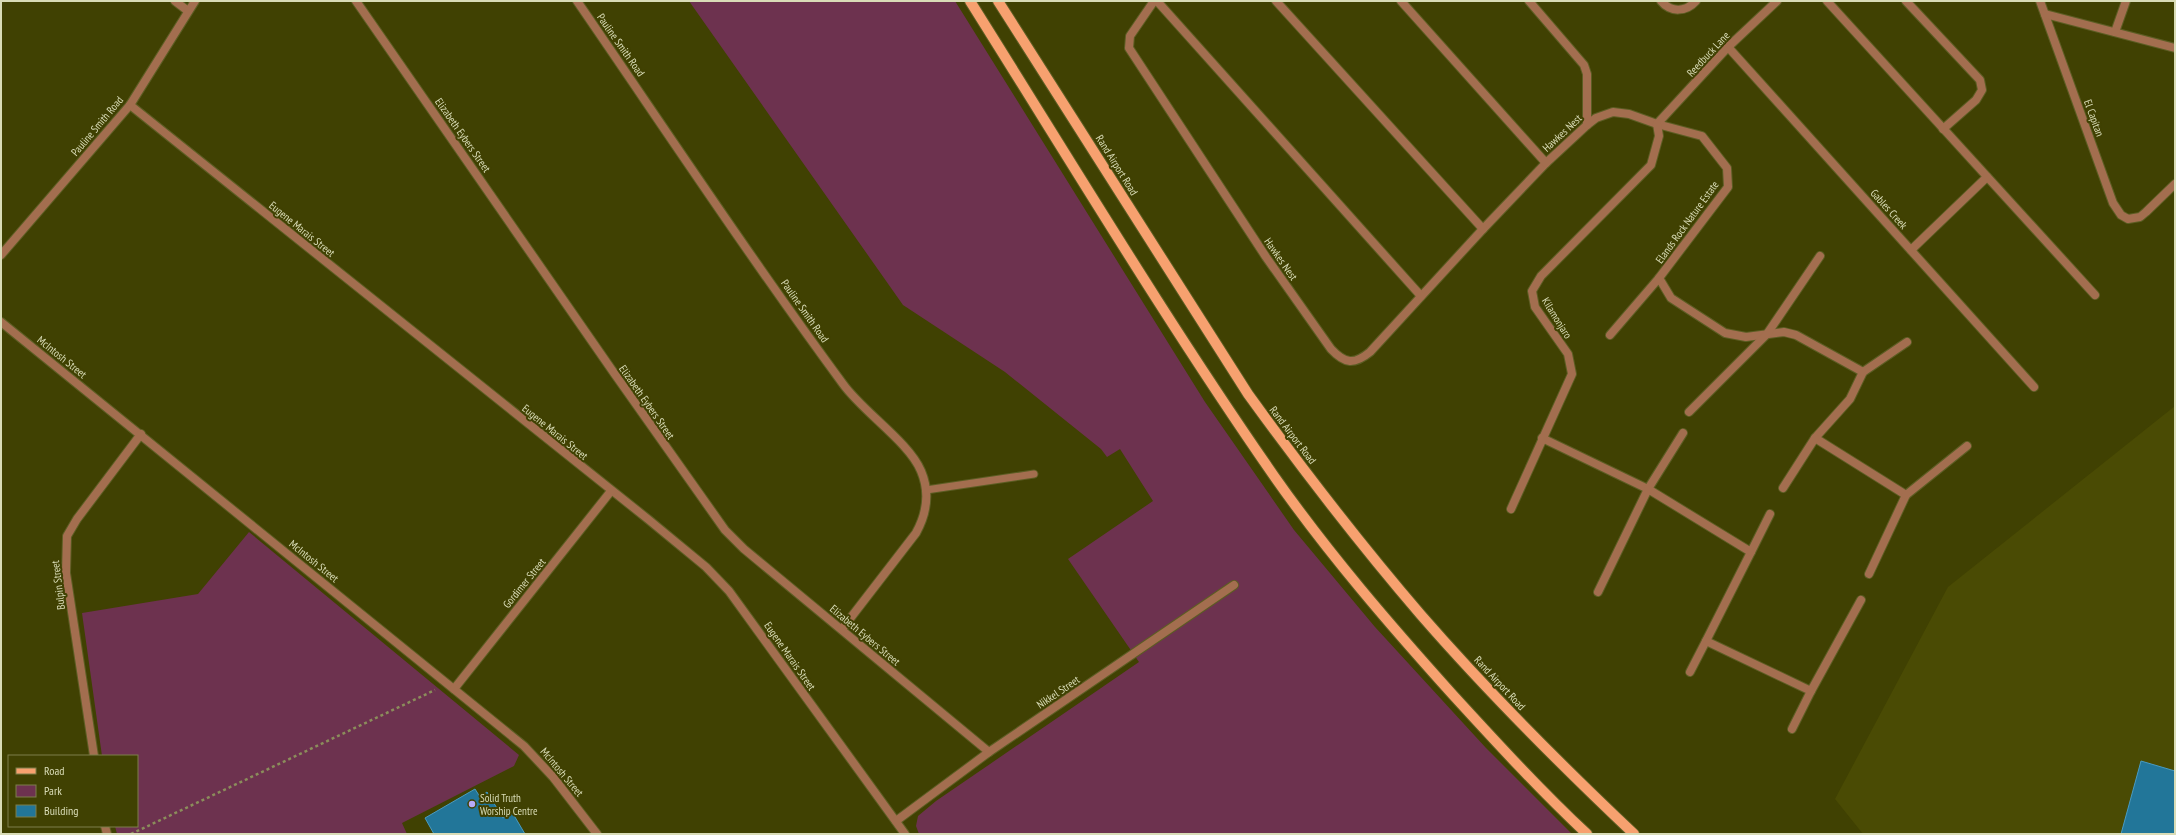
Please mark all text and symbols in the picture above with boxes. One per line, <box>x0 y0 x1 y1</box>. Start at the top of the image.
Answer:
street label: Pauline Smith Road <box>594 11 648 79</box>
street label: Reedbuck Lane <box>1684 28 1733 79</box>
street label: Pauline Smith Road <box>68 93 126 159</box>
street label: Elizabeth Eybers Street <box>432 95 494 175</box>
street label: El Capitan <box>2081 98 2107 139</box>
street label: Hawkes Nest <box>1539 111 1585 155</box>
street label: Rand Airport Road <box>1093 132 1141 198</box>
street label: Elands Rock Nature Estate <box>1652 178 1722 266</box>
street label: Gables Creek <box>1867 186 1911 232</box>
street label: Eugene Marais Street <box>266 198 338 260</box>
street label: Hawkes Nest <box>1261 235 1301 283</box>
street label: Pauline Smith Road <box>778 277 832 345</box>
street label: Kilamonjaro <box>1539 295 1575 341</box>
street label: McIntosh Street <box>34 333 90 381</box>
street label: Elizabeth Eybers Street <box>616 362 678 442</box>
street label: Eugene Marais Street <box>519 401 591 463</box>
street label: Rand Airport Road <box>1267 403 1319 467</box>
street label: McIntosh Street <box>286 537 342 585</box>
street label: Gordimer Street <box>500 555 548 611</box>
street label: Bulpin Street <box>48 560 68 610</box>
street label: Elizabeth Eybers Street <box>827 601 903 669</box>
street label: Eugene Marais Street <box>761 619 819 693</box>
street label: Rand Airport Road <box>1471 653 1529 713</box>
street label: Nikkel Street <box>1034 673 1082 711</box>
street label: McIntosh Street <box>537 745 587 799</box>
legend <box>8 755 138 827</box>
text: Road <box>44 763 64 778</box>
text: Park <box>44 783 62 798</box>
place label: Solid Truth Worship Centre <box>480 791 538 818</box>
marker: Solid Truth Worship Centre <box>467 799 477 809</box>
text: Building <box>44 803 79 818</box>

